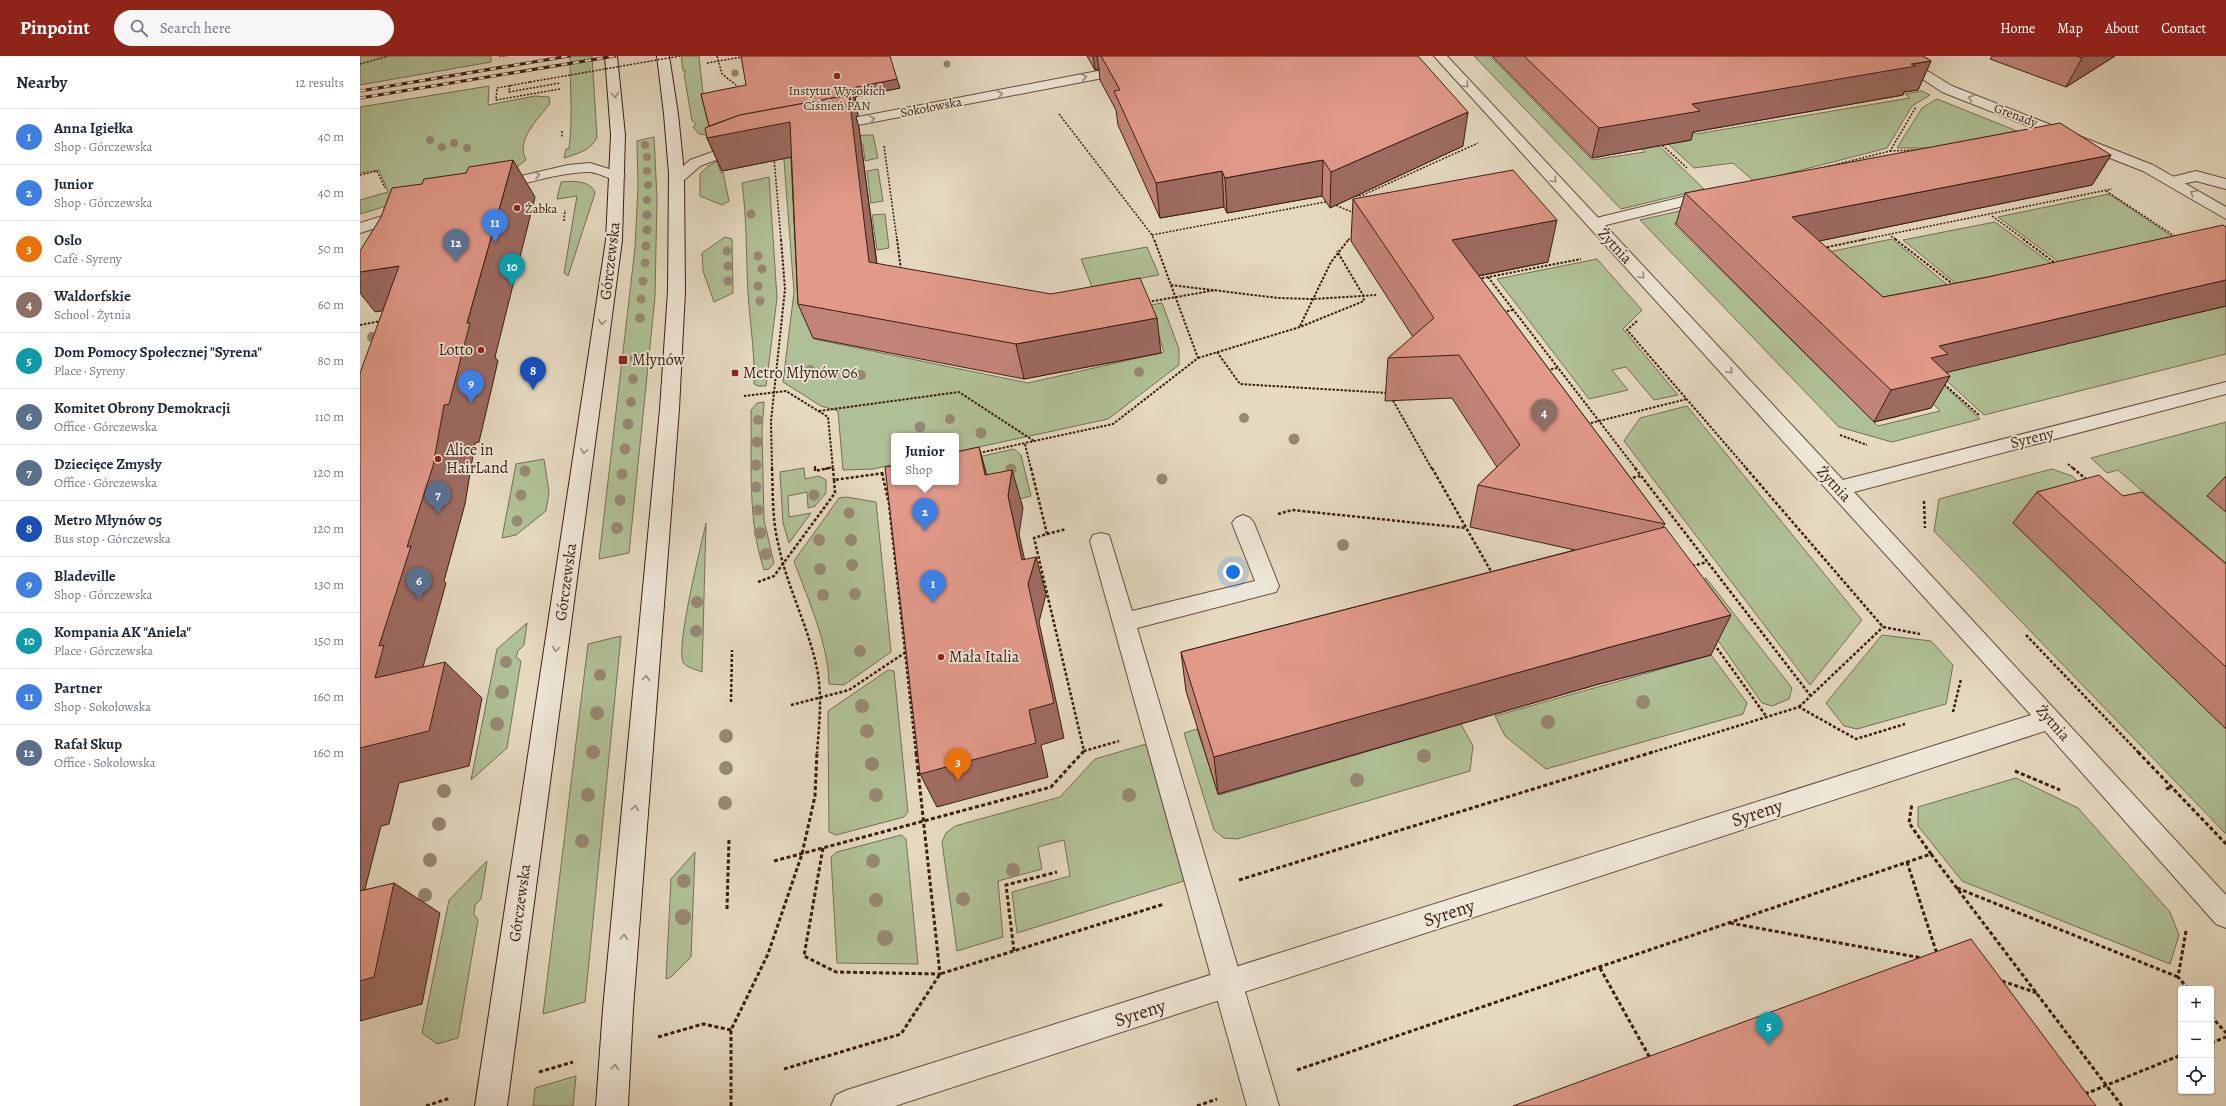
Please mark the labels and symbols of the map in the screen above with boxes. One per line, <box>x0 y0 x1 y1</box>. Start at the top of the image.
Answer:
marker: Instytut Wysokich Ciśnień PAN <box>832 71 842 81</box>
one-way arrow <box>1081 74 1087 82</box>
one-way arrow <box>1461 80 1469 88</box>
place label: Instytut Wysokich Ciśnień PAN <box>788 82 886 114</box>
one-way arrow <box>997 90 1003 99</box>
one-way arrow <box>610 92 619 98</box>
street label: Sokołowska <box>899 93 963 121</box>
one-way arrow <box>1967 94 1974 102</box>
street label: Grenady <box>1992 99 2040 131</box>
one-way arrow <box>869 115 875 124</box>
one-way arrow <box>533 171 540 180</box>
one-way arrow <box>1549 175 1557 183</box>
one-way arrow <box>2190 191 2197 198</box>
place label: Żabka <box>525 200 557 217</box>
marker: Żabka <box>512 203 522 213</box>
pin: 11 <box>482 209 508 242</box>
street label: Górczewska <box>594 220 626 301</box>
street label: Żytnia <box>1593 223 1638 269</box>
pin: 12 <box>443 229 469 262</box>
pin: 10 <box>499 253 525 286</box>
one-way arrow <box>1638 271 1645 279</box>
one-way arrow <box>598 319 607 325</box>
place label: Lotto <box>438 339 473 361</box>
marker: Lotto <box>476 345 486 355</box>
place label: Młynów <box>632 349 685 371</box>
marker: Młynów <box>617 354 629 366</box>
pin: 8 <box>520 357 546 390</box>
place label: Metro Młynów 06 <box>743 362 858 384</box>
one-way arrow <box>1726 367 1733 374</box>
marker: Metro Młynów 06 <box>730 368 740 378</box>
pin: 9 <box>458 370 484 403</box>
pin: 4 <box>1531 399 1557 432</box>
street label: Syreny <box>2008 422 2057 454</box>
place label: Alice in HairLand <box>445 439 509 479</box>
one-way arrow <box>580 447 589 454</box>
marker: Alice in HairLand <box>433 454 443 464</box>
street label: Żytnia <box>1812 461 1857 507</box>
pin: 7 <box>425 481 451 514</box>
pin: 2 <box>912 498 938 531</box>
street label: Górczewska <box>550 541 582 622</box>
your location <box>1223 562 1243 582</box>
pin: 6 <box>406 567 432 600</box>
pin: 1 <box>920 570 946 603</box>
one-way arrow <box>552 646 561 652</box>
place label: Mała Italia <box>949 646 1020 668</box>
marker: Mała Italia <box>936 652 946 662</box>
one-way arrow <box>642 675 651 681</box>
street label: Żytnia <box>2031 700 2076 746</box>
pin: 3 <box>945 748 971 781</box>
street label: Syreny <box>1728 792 1786 833</box>
one-way arrow <box>631 805 640 811</box>
street label: Górczewska <box>504 862 536 943</box>
street label: Syreny <box>1420 892 1478 933</box>
one-way arrow <box>620 934 629 940</box>
street label: Syreny <box>1111 992 1169 1033</box>
pin: 5 <box>1756 1012 1782 1045</box>
one-way arrow <box>610 1064 619 1070</box>

